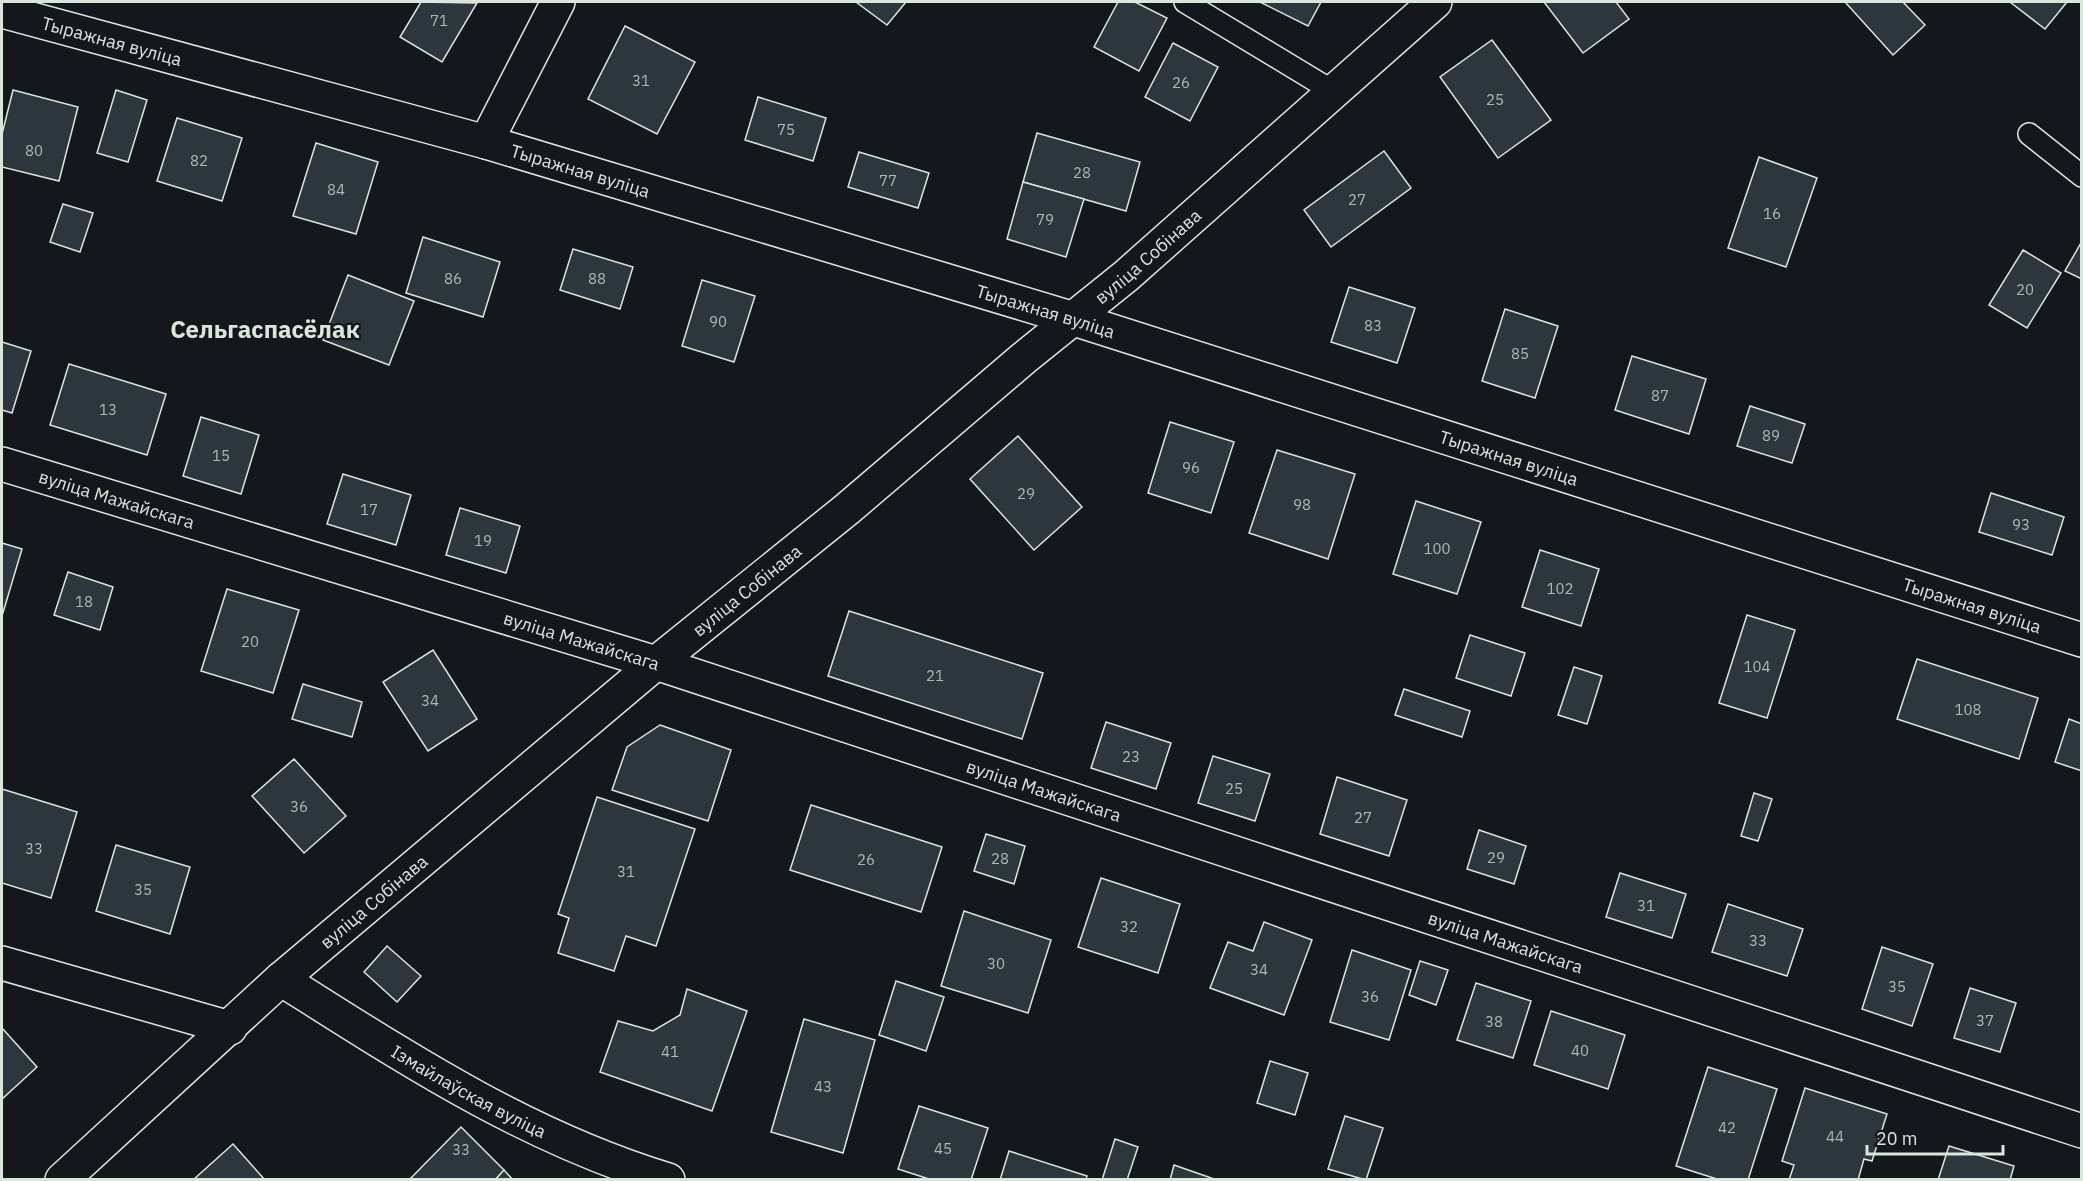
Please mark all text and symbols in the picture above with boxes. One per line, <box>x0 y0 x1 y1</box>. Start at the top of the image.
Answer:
street label: Тыражная вуліца <box>39 11 185 71</box>
house number: 71 <box>430 11 448 30</box>
house number: 31 <box>632 71 650 90</box>
house number: 26 <box>1172 73 1190 92</box>
house number: 25 <box>1486 90 1504 109</box>
house number: 75 <box>777 120 795 139</box>
street label: Тыражная вуліца <box>508 139 653 202</box>
house number: 80 <box>25 141 43 160</box>
house number: 82 <box>190 151 208 170</box>
house number: 28 <box>1073 163 1091 182</box>
house number: 77 <box>879 171 897 190</box>
house number: 84 <box>327 180 345 199</box>
house number: 27 <box>1348 190 1366 209</box>
street label: вуліца Собінава <box>1090 203 1206 308</box>
house number: 16 <box>1763 204 1781 223</box>
house number: 79 <box>1036 210 1054 229</box>
house number: 86 <box>444 269 462 288</box>
house number: 88 <box>588 269 606 288</box>
street label: Тыражная вуліца <box>973 279 1119 343</box>
house number: 20 <box>2016 280 2034 299</box>
house number: 90 <box>709 312 727 331</box>
district label: Сельгаспасёлак <box>170 313 360 345</box>
house number: 83 <box>1364 316 1382 335</box>
house number: 85 <box>1511 344 1529 363</box>
house number: 87 <box>1651 386 1669 405</box>
house number: 13 <box>99 400 117 419</box>
street label: Тыражная вуліца <box>1437 425 1582 490</box>
house number: 89 <box>1762 426 1780 445</box>
house number: 15 <box>212 446 230 465</box>
house number: 96 <box>1182 458 1200 477</box>
street label: вуліца Мажайскага <box>36 464 198 534</box>
house number: 29 <box>1017 484 1035 503</box>
house number: 98 <box>1293 495 1311 514</box>
house number: 17 <box>360 500 378 519</box>
house number: 93 <box>2012 515 2030 534</box>
house number: 19 <box>474 531 492 550</box>
street label: вуліца Собінава <box>687 539 806 641</box>
house number: 100 <box>1423 539 1451 558</box>
street label: Тыражная вуліца <box>1900 572 2045 638</box>
house number: 102 <box>1546 579 1574 598</box>
house number: 18 <box>75 592 93 611</box>
street label: вуліца Мажайскага <box>501 606 663 675</box>
house number: 20 <box>241 632 259 651</box>
house number: 104 <box>1743 657 1771 676</box>
house number: 21 <box>926 666 944 685</box>
house number: 34 <box>421 691 439 710</box>
house number: 108 <box>1954 700 1982 719</box>
house number: 23 <box>1122 747 1140 766</box>
street label: вуліца Мажайскага <box>964 754 1125 827</box>
house number: 25 <box>1225 779 1243 798</box>
house number: 36 <box>290 797 308 816</box>
house number: 27 <box>1354 808 1372 827</box>
house number: 33 <box>25 839 43 858</box>
house number: 29 <box>1487 848 1505 867</box>
street label: вуліца Собінава <box>315 849 432 953</box>
house number: 28 <box>991 849 1009 868</box>
house number: 26 <box>857 850 875 869</box>
house number: 31 <box>617 862 635 881</box>
house number: 35 <box>134 880 152 899</box>
house number: 31 <box>1637 896 1655 915</box>
street label: вуліца Мажайскага <box>1425 906 1587 978</box>
house number: 32 <box>1120 917 1138 936</box>
house number: 33 <box>1749 931 1767 950</box>
house number: 30 <box>987 954 1005 973</box>
house number: 34 <box>1250 960 1268 979</box>
house number: 35 <box>1888 977 1906 996</box>
house number: 36 <box>1361 987 1379 1006</box>
house number: 37 <box>1976 1011 1994 1030</box>
house number: 38 <box>1485 1012 1503 1031</box>
street label: Ізмайлаўская вуліца <box>387 1039 550 1143</box>
house number: 40 <box>1571 1041 1589 1060</box>
house number: 41 <box>661 1042 679 1061</box>
house number: 43 <box>814 1077 832 1096</box>
house number: 42 <box>1718 1118 1736 1137</box>
scale bar <box>1867 1118 2004 1156</box>
house number: 44 <box>1826 1127 1844 1146</box>
text: 20 m <box>1876 1127 1918 1150</box>
house number: 45 <box>934 1139 952 1158</box>
house number: 33 <box>452 1140 470 1159</box>

